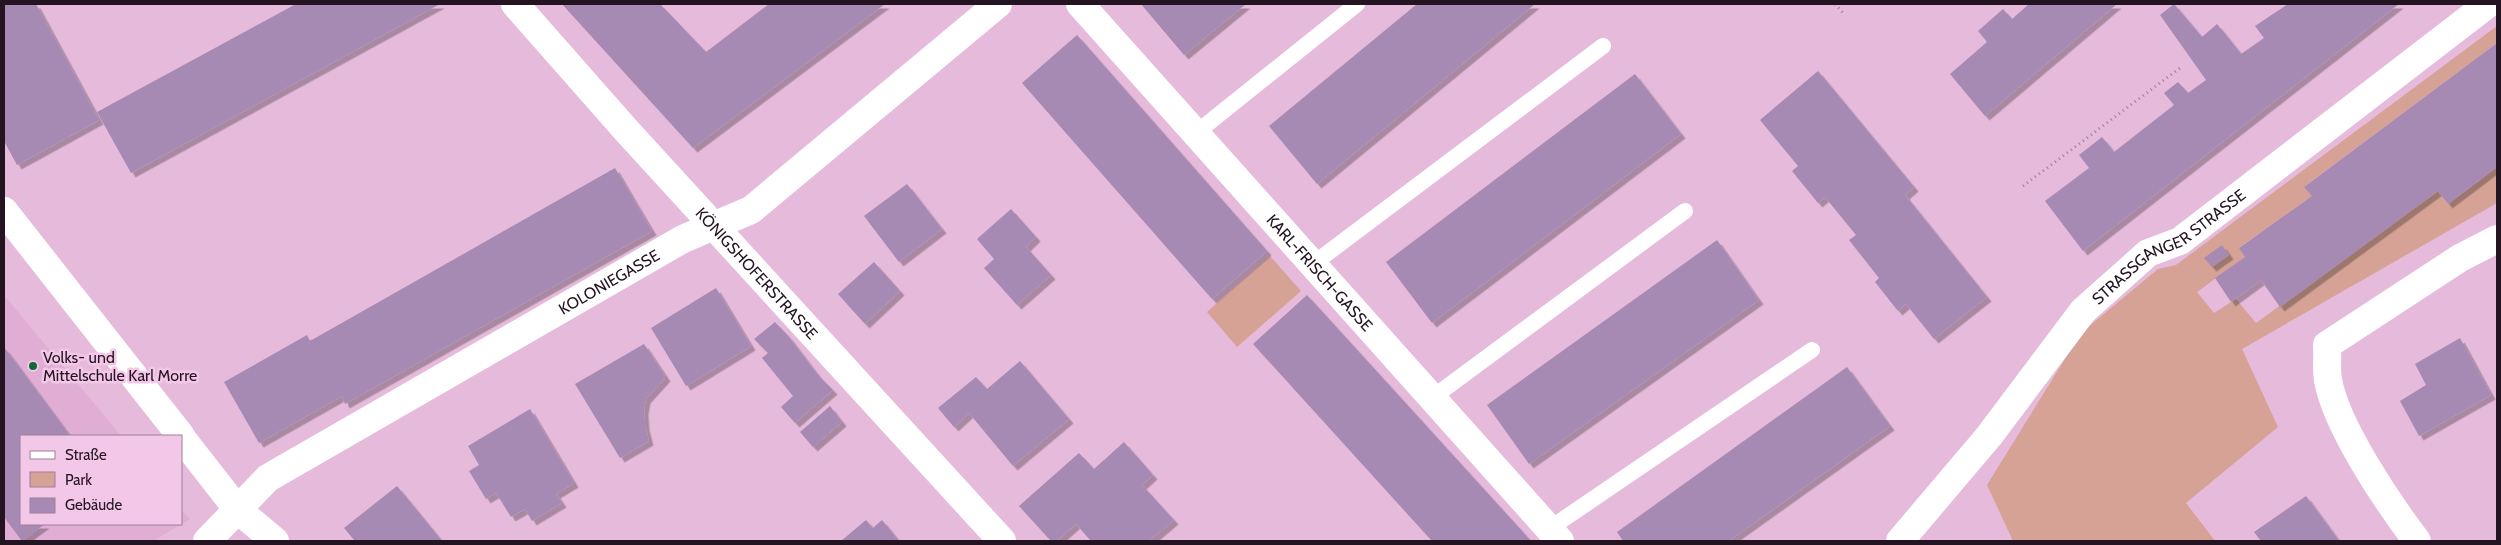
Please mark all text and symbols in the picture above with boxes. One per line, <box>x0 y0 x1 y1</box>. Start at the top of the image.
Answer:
street label: STRASSGANGER STRASSE <box>2088 185 2249 308</box>
street label: KÖNIGSHOFERSTRASSE <box>692 203 822 343</box>
street label: KARL-FRISCH-GASSE <box>1263 210 1377 335</box>
street label: KOLONIEGASSE <box>555 245 663 318</box>
place label: Volks- und Mittelschule Karl Morre <box>43 348 197 385</box>
marker: Volks- und Mittelschule Karl Morre <box>27 360 39 372</box>
legend <box>20 435 182 525</box>
text: Straße <box>65 446 107 464</box>
text: Park <box>65 471 92 489</box>
text: Gebäude <box>65 496 122 514</box>

